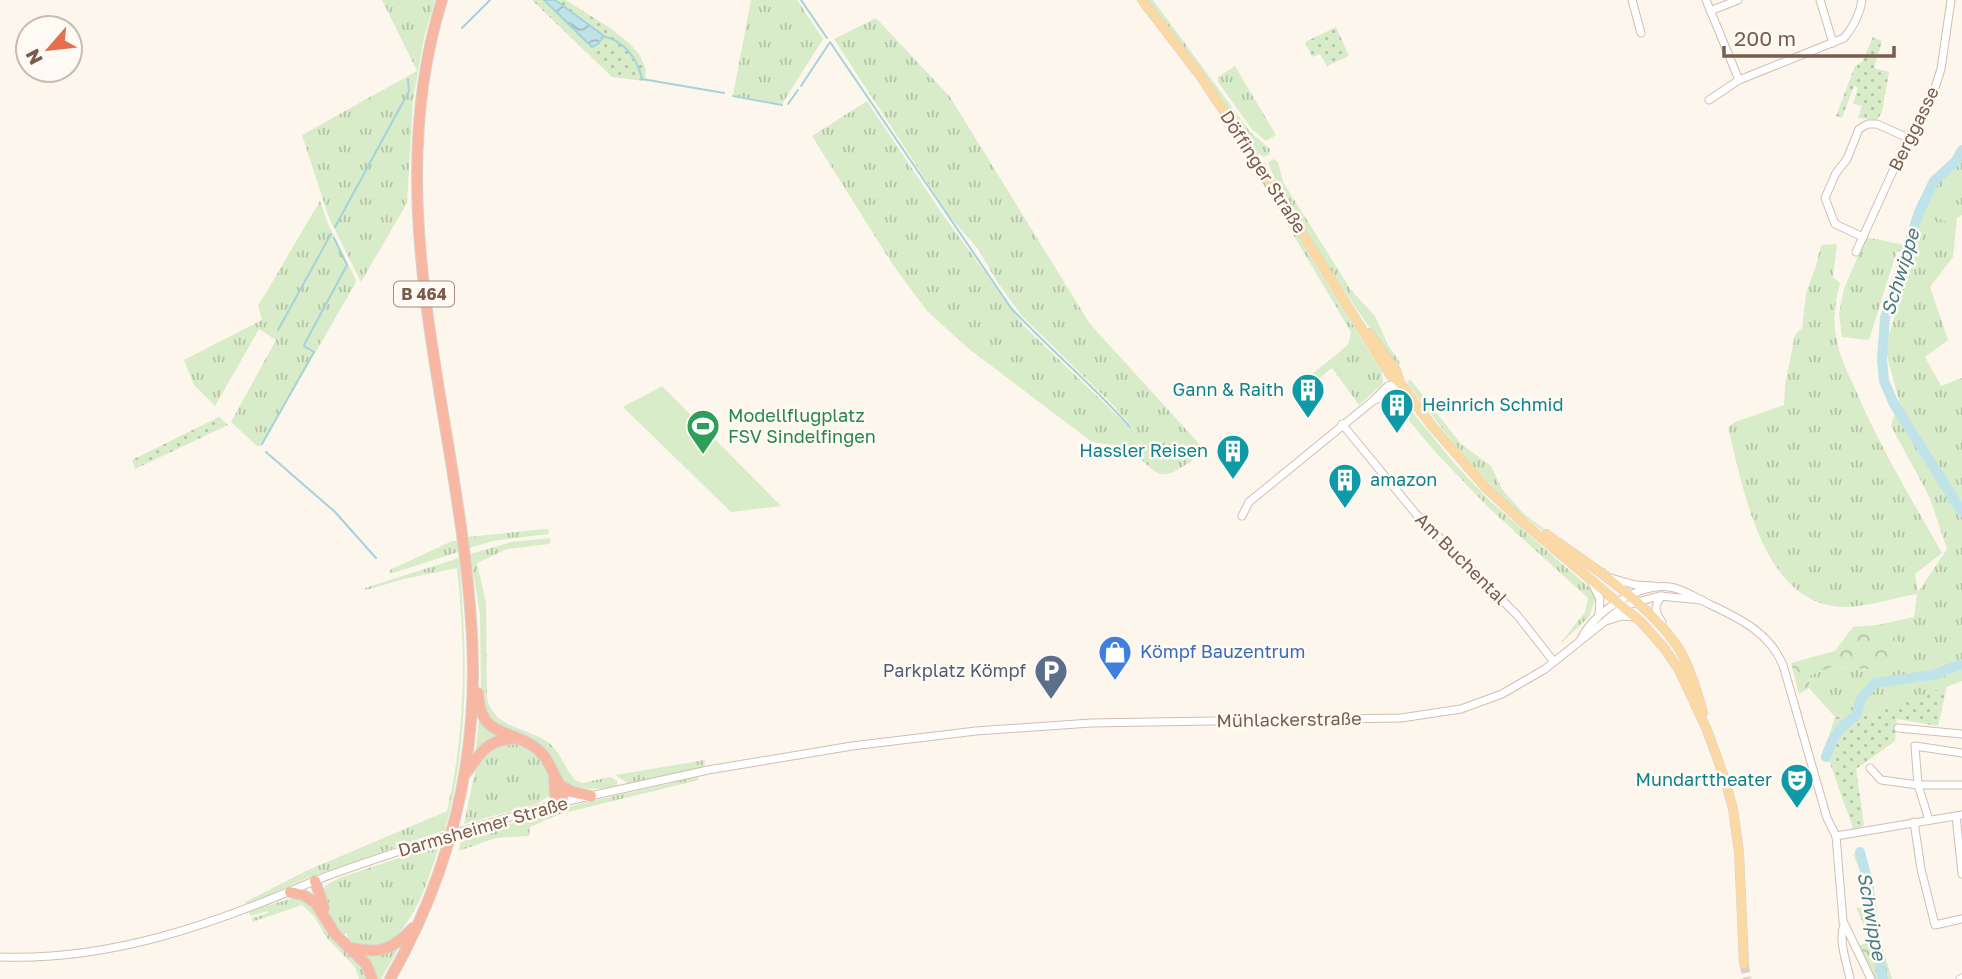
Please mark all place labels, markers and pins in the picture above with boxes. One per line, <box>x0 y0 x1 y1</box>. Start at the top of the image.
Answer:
building icon: Gann & Raith <box>1289 371 1327 420</box>
place label: Gann & Raith <box>1173 378 1284 400</box>
building icon: Heinrich Schmid <box>1378 386 1416 435</box>
place label: Heinrich Schmid <box>1422 393 1563 415</box>
place label: Modellflugplatz FSV Sindelfingen <box>728 404 876 447</box>
sports icon: Modellflugplatz FSV Sindelfingen <box>684 407 722 456</box>
building icon: Hassler Reisen <box>1214 432 1252 481</box>
place label: Hassler Reisen <box>1079 439 1208 461</box>
building icon: amazon <box>1326 461 1364 510</box>
place label: amazon <box>1370 468 1437 490</box>
shop icon: Kömpf Bauzentrum <box>1096 633 1134 682</box>
place label: Kömpf Bauzentrum <box>1140 640 1305 662</box>
parking icon: Parkplatz Kömpf <box>1032 652 1070 701</box>
place label: Parkplatz Kömpf <box>883 659 1026 681</box>
theatre icon: Mundarttheater <box>1778 761 1816 810</box>
place label: Mundarttheater <box>1636 768 1772 790</box>

